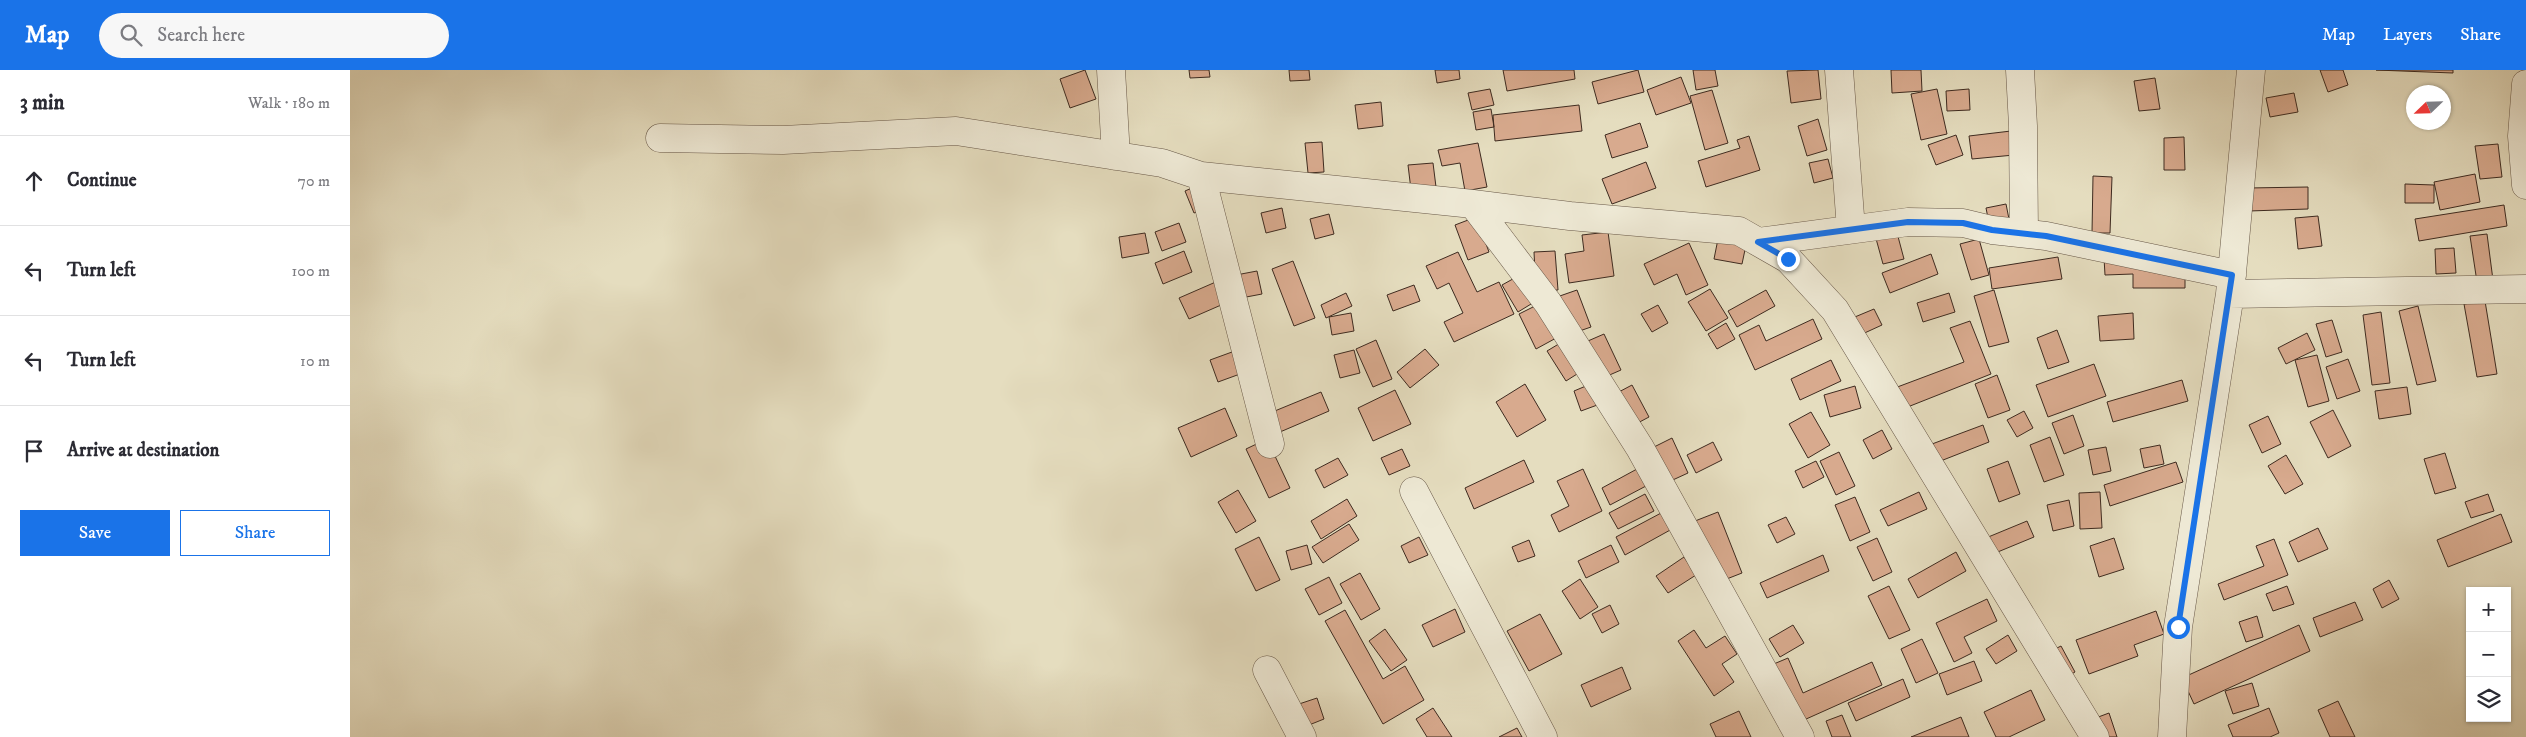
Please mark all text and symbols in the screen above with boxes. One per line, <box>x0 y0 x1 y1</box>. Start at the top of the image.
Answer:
search box <box>99 13 449 58</box>
text: Map <box>25 20 69 50</box>
icon: search <box>117 21 145 49</box>
text: Search here <box>157 24 245 47</box>
text: Map <box>2322 24 2355 46</box>
text: Layers <box>2383 24 2432 46</box>
text: Share <box>2460 24 2501 46</box>
north arrow <box>2406 85 2451 130</box>
text: 3 min <box>20 90 65 116</box>
text: Walk · 180 m <box>248 93 330 113</box>
icon: ahead <box>20 167 48 195</box>
text: Continue <box>67 169 137 192</box>
text: 70 m <box>298 171 330 191</box>
route end <box>1777 248 1800 271</box>
icon: left <box>20 257 48 285</box>
text: Turn left <box>67 259 136 282</box>
text: 100 m <box>292 261 330 281</box>
icon: left <box>20 347 48 375</box>
text: Turn left <box>67 349 136 372</box>
text: 10 m <box>300 351 330 371</box>
icon: arrive <box>20 437 48 465</box>
text: Arrive at destination <box>67 439 219 462</box>
button: Save <box>20 510 170 556</box>
button: Share <box>180 510 330 556</box>
map controls <box>2466 587 2511 722</box>
button: + <box>2466 587 2511 632</box>
route start <box>2167 616 2190 639</box>
button: − <box>2466 632 2511 677</box>
button: layers <box>2466 677 2511 722</box>

